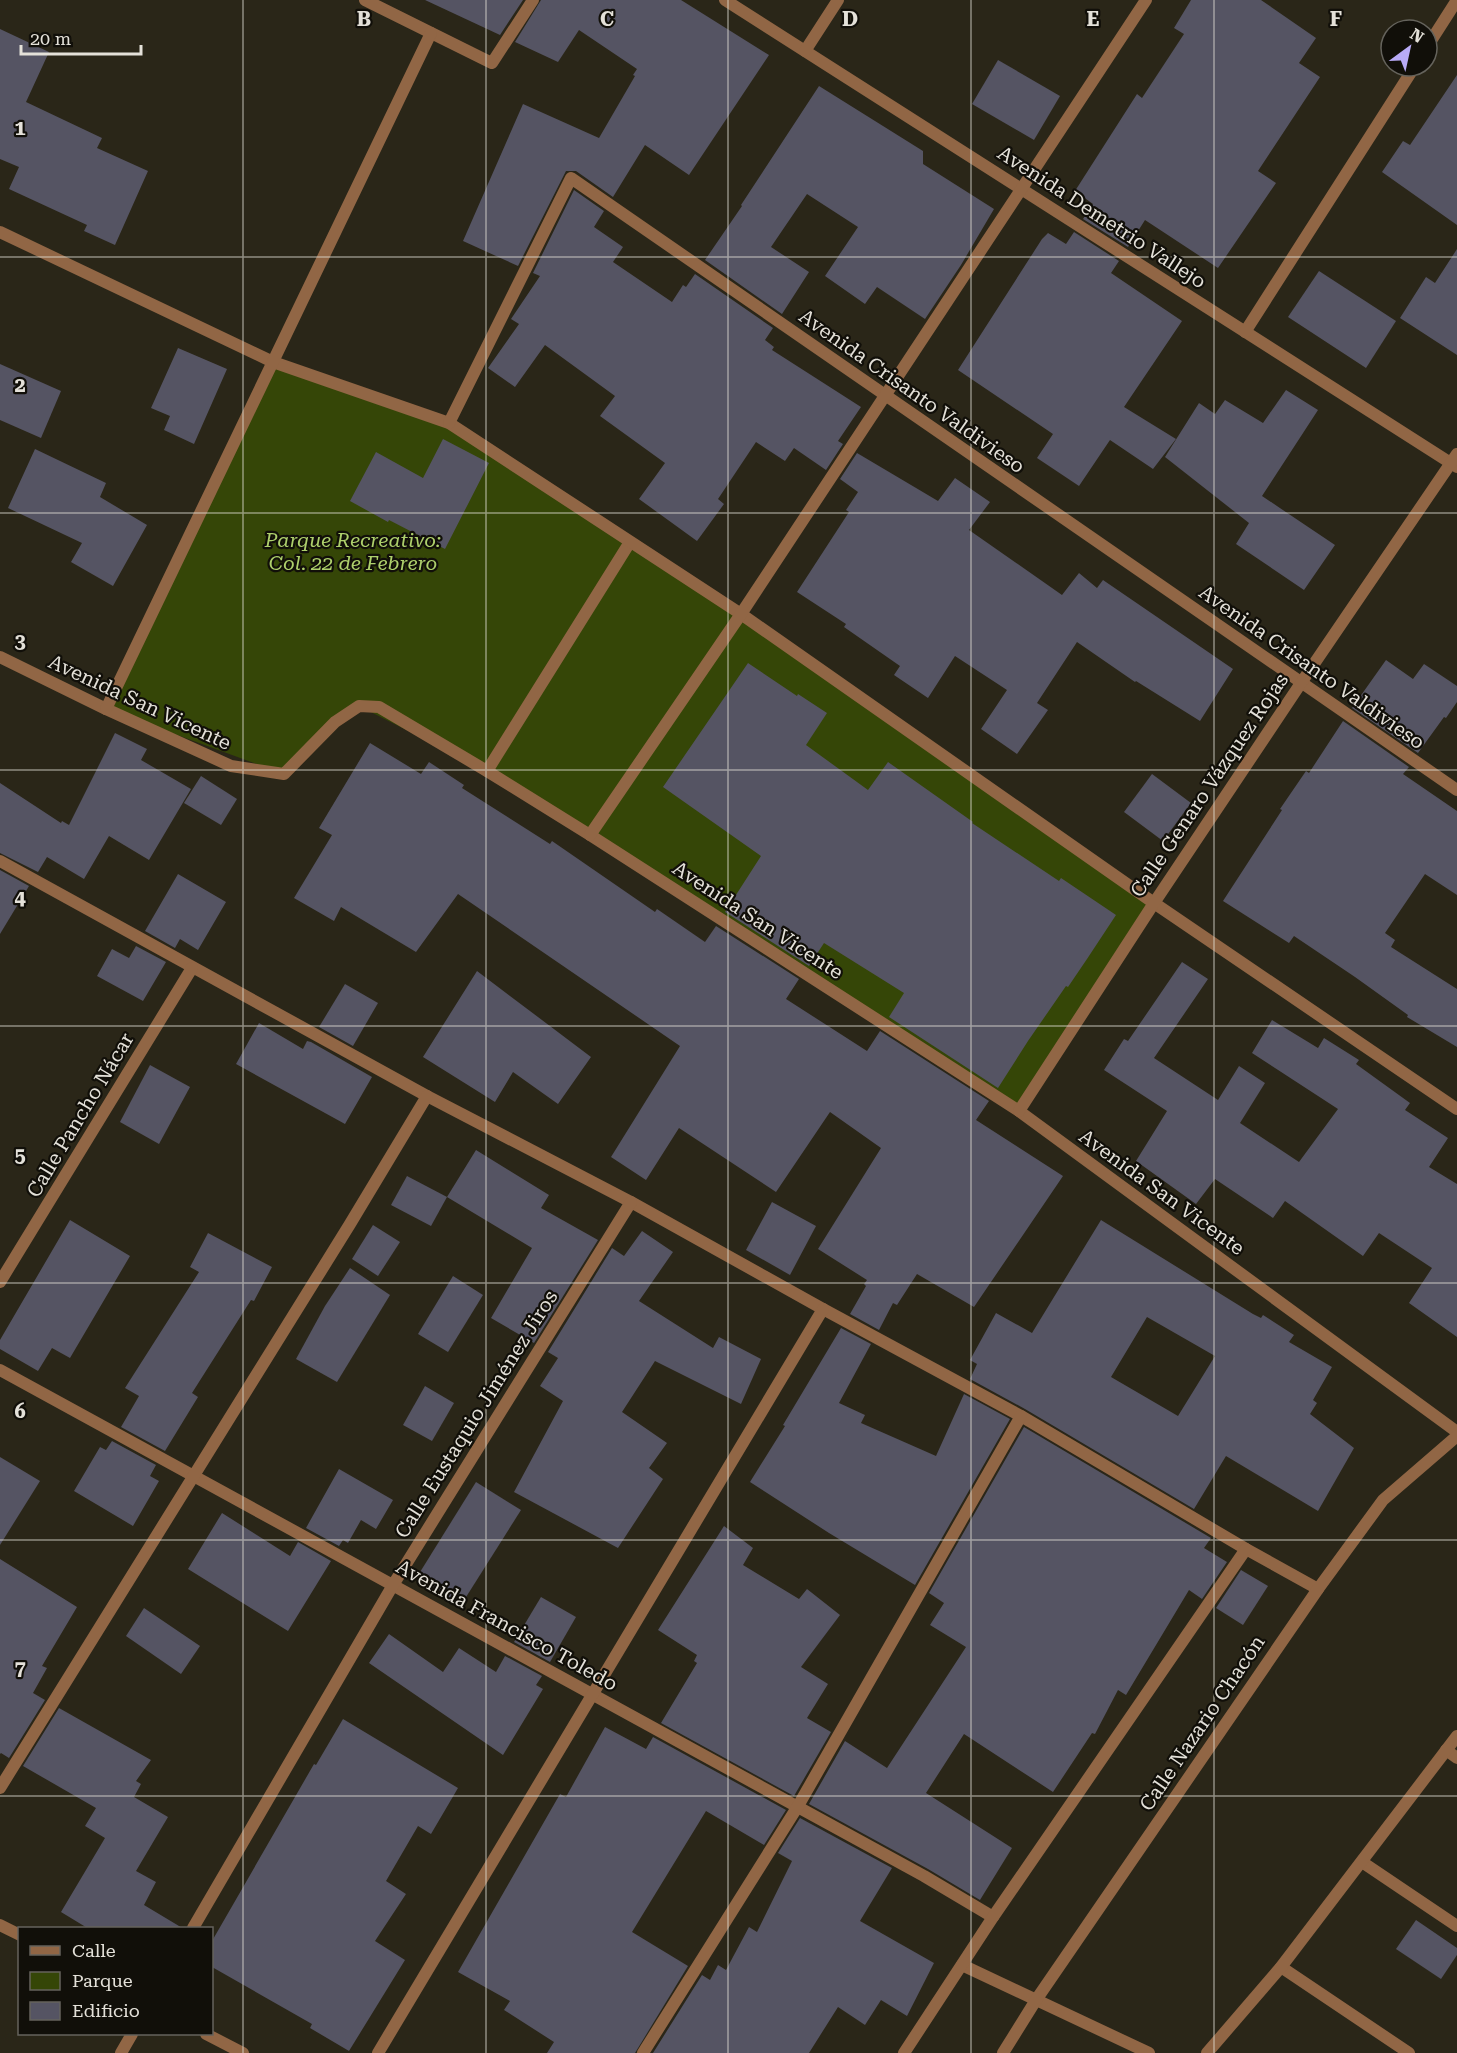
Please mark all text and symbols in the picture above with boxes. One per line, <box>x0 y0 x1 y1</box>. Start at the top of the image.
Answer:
text: B <box>357 7 371 31</box>
text: C <box>600 7 614 31</box>
text: D <box>842 7 858 31</box>
text: E <box>1087 7 1100 31</box>
text: F <box>1330 7 1342 31</box>
scale bar <box>21 18 141 56</box>
north arrow <box>1379 18 1439 78</box>
text: N <box>1407 25 1427 47</box>
text: 20 m <box>30 28 71 49</box>
text: 1 <box>14 116 26 140</box>
street label: Avenida Demetrio Vallejo <box>993 141 1211 293</box>
street label: Avenida Crisanto Valdivieso <box>795 304 1029 478</box>
text: 2 <box>14 373 26 397</box>
park label: Parque Recreativo: Col. 22 de Febrero <box>264 528 441 575</box>
street label: Avenida Crisanto Valdivieso <box>1195 580 1429 754</box>
text: 3 <box>14 629 26 653</box>
street label: Avenida San Vicente <box>45 649 235 755</box>
street label: Calle Genaro Vázquez Rojas <box>1125 668 1293 902</box>
street label: Avenida San Vicente <box>668 856 848 984</box>
text: 4 <box>14 886 26 910</box>
street label: Calle Pancho Nácar <box>21 1028 139 1202</box>
street label: Avenida San Vicente <box>1075 1124 1249 1260</box>
text: 5 <box>14 1143 26 1167</box>
street label: Calle Eustaquio Jiménez Jiros <box>390 1286 562 1542</box>
text: 6 <box>14 1399 26 1423</box>
street label: Avenida Francisco Toledo <box>392 1554 622 1696</box>
street label: Calle Nazario Chacón <box>1134 1631 1270 1815</box>
text: 7 <box>14 1656 26 1680</box>
legend <box>18 1927 213 2035</box>
text: Calle <box>72 1940 116 1961</box>
text: Parque <box>72 1970 133 1991</box>
text: Edificio <box>72 2000 140 2021</box>

